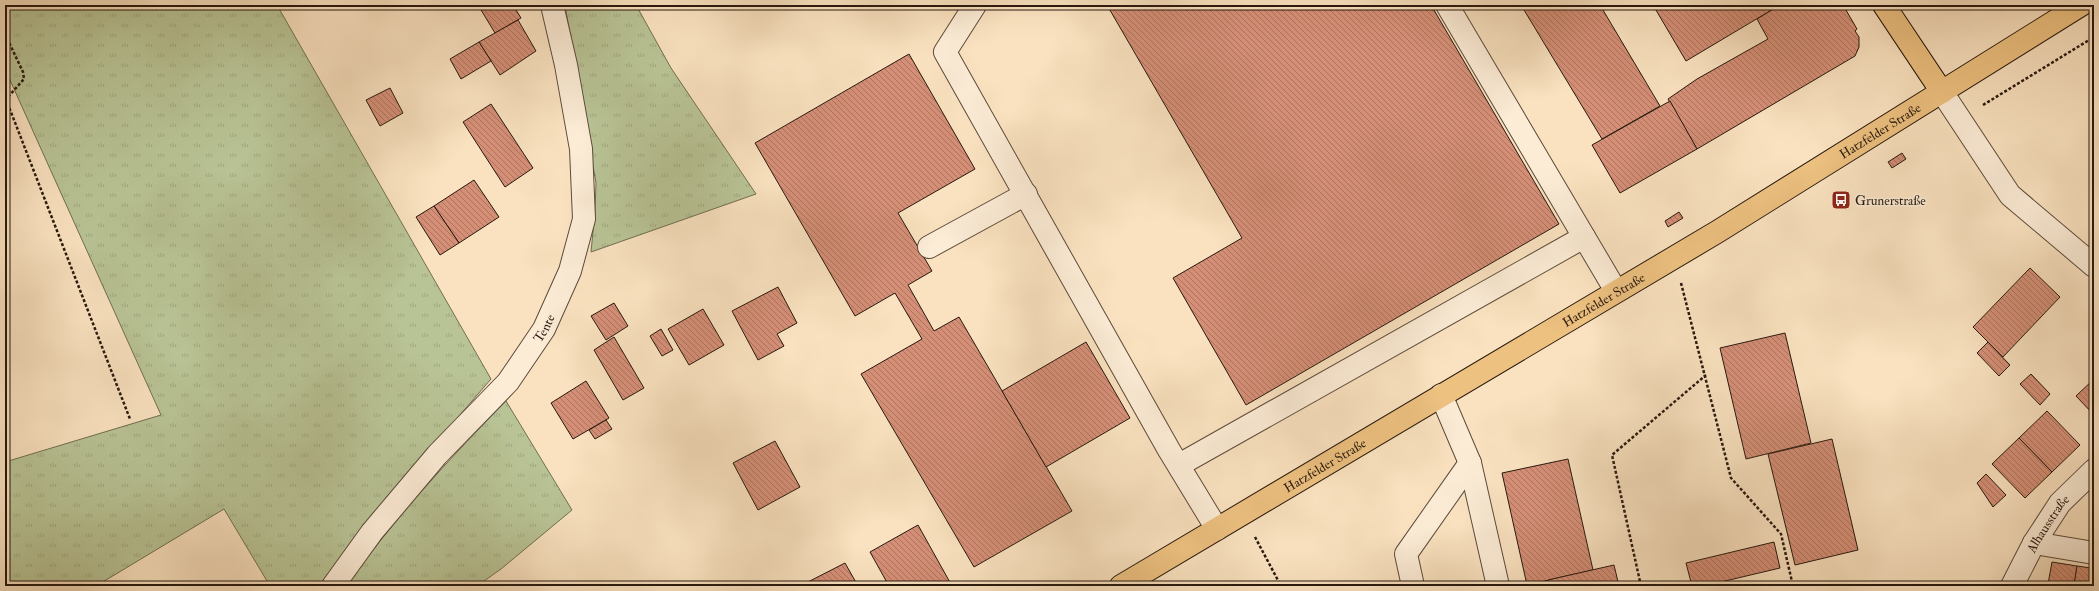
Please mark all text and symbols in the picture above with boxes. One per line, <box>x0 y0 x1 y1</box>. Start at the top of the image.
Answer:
street label: Hatzfelder Straße <box>1837 100 1924 163</box>
bus stop icon: Grunerstraße <box>1830 189 1852 211</box>
place label: Grunerstraße <box>1855 193 1926 209</box>
street label: Hatzfelder Straße <box>1560 269 1648 331</box>
street label: Tente <box>530 311 559 346</box>
street label: Hatzfelder Straße <box>1281 435 1370 496</box>
street label: Alhausstraße <box>2023 491 2073 556</box>

